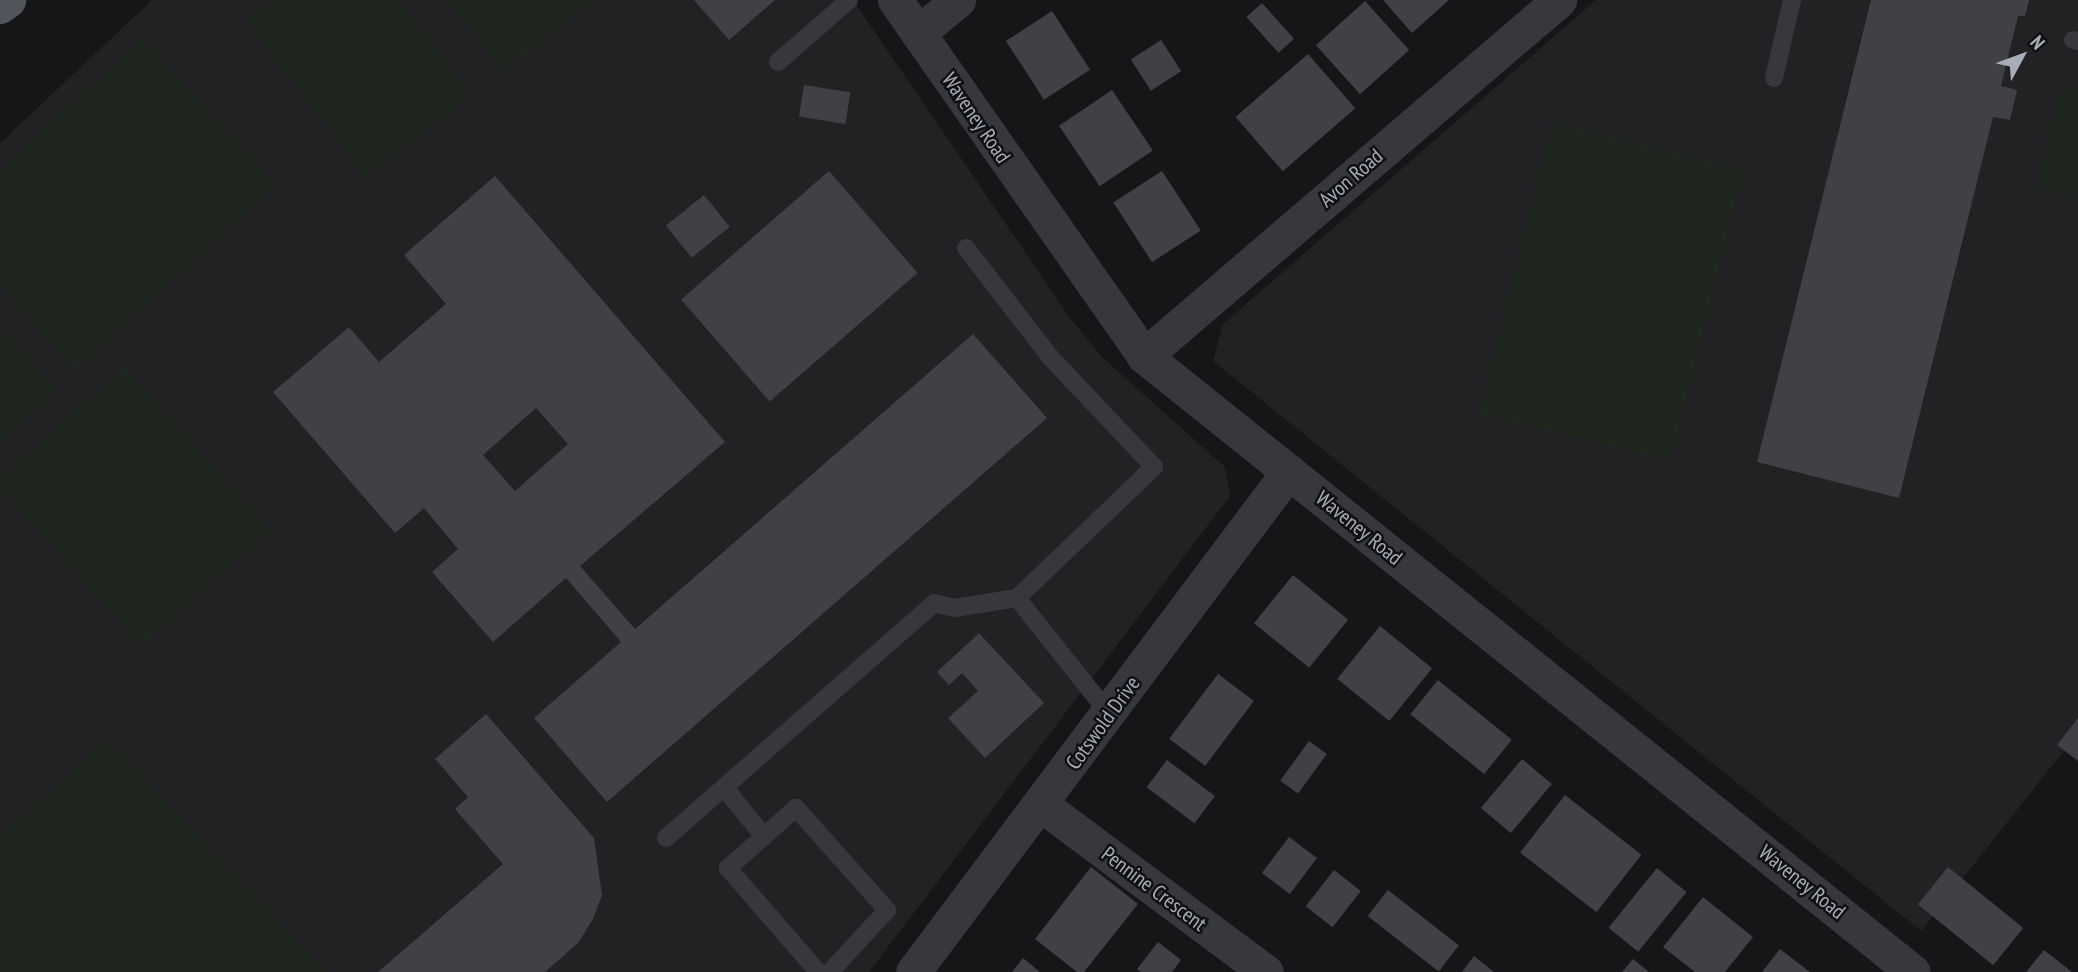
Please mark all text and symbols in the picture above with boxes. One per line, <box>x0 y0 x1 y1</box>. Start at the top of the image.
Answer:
north arrow <box>1987 21 2057 91</box>
text: N <box>2025 30 2050 54</box>
street label: Waveney Road <box>936 68 1016 168</box>
street label: Avon Road <box>1314 144 1388 212</box>
street label: Waveney Road <box>1311 485 1407 571</box>
street label: Cotswold Drive <box>1061 672 1145 774</box>
street label: Waveney Road <box>1754 839 1850 925</box>
street label: Pennine Crescent <box>1097 841 1211 937</box>

